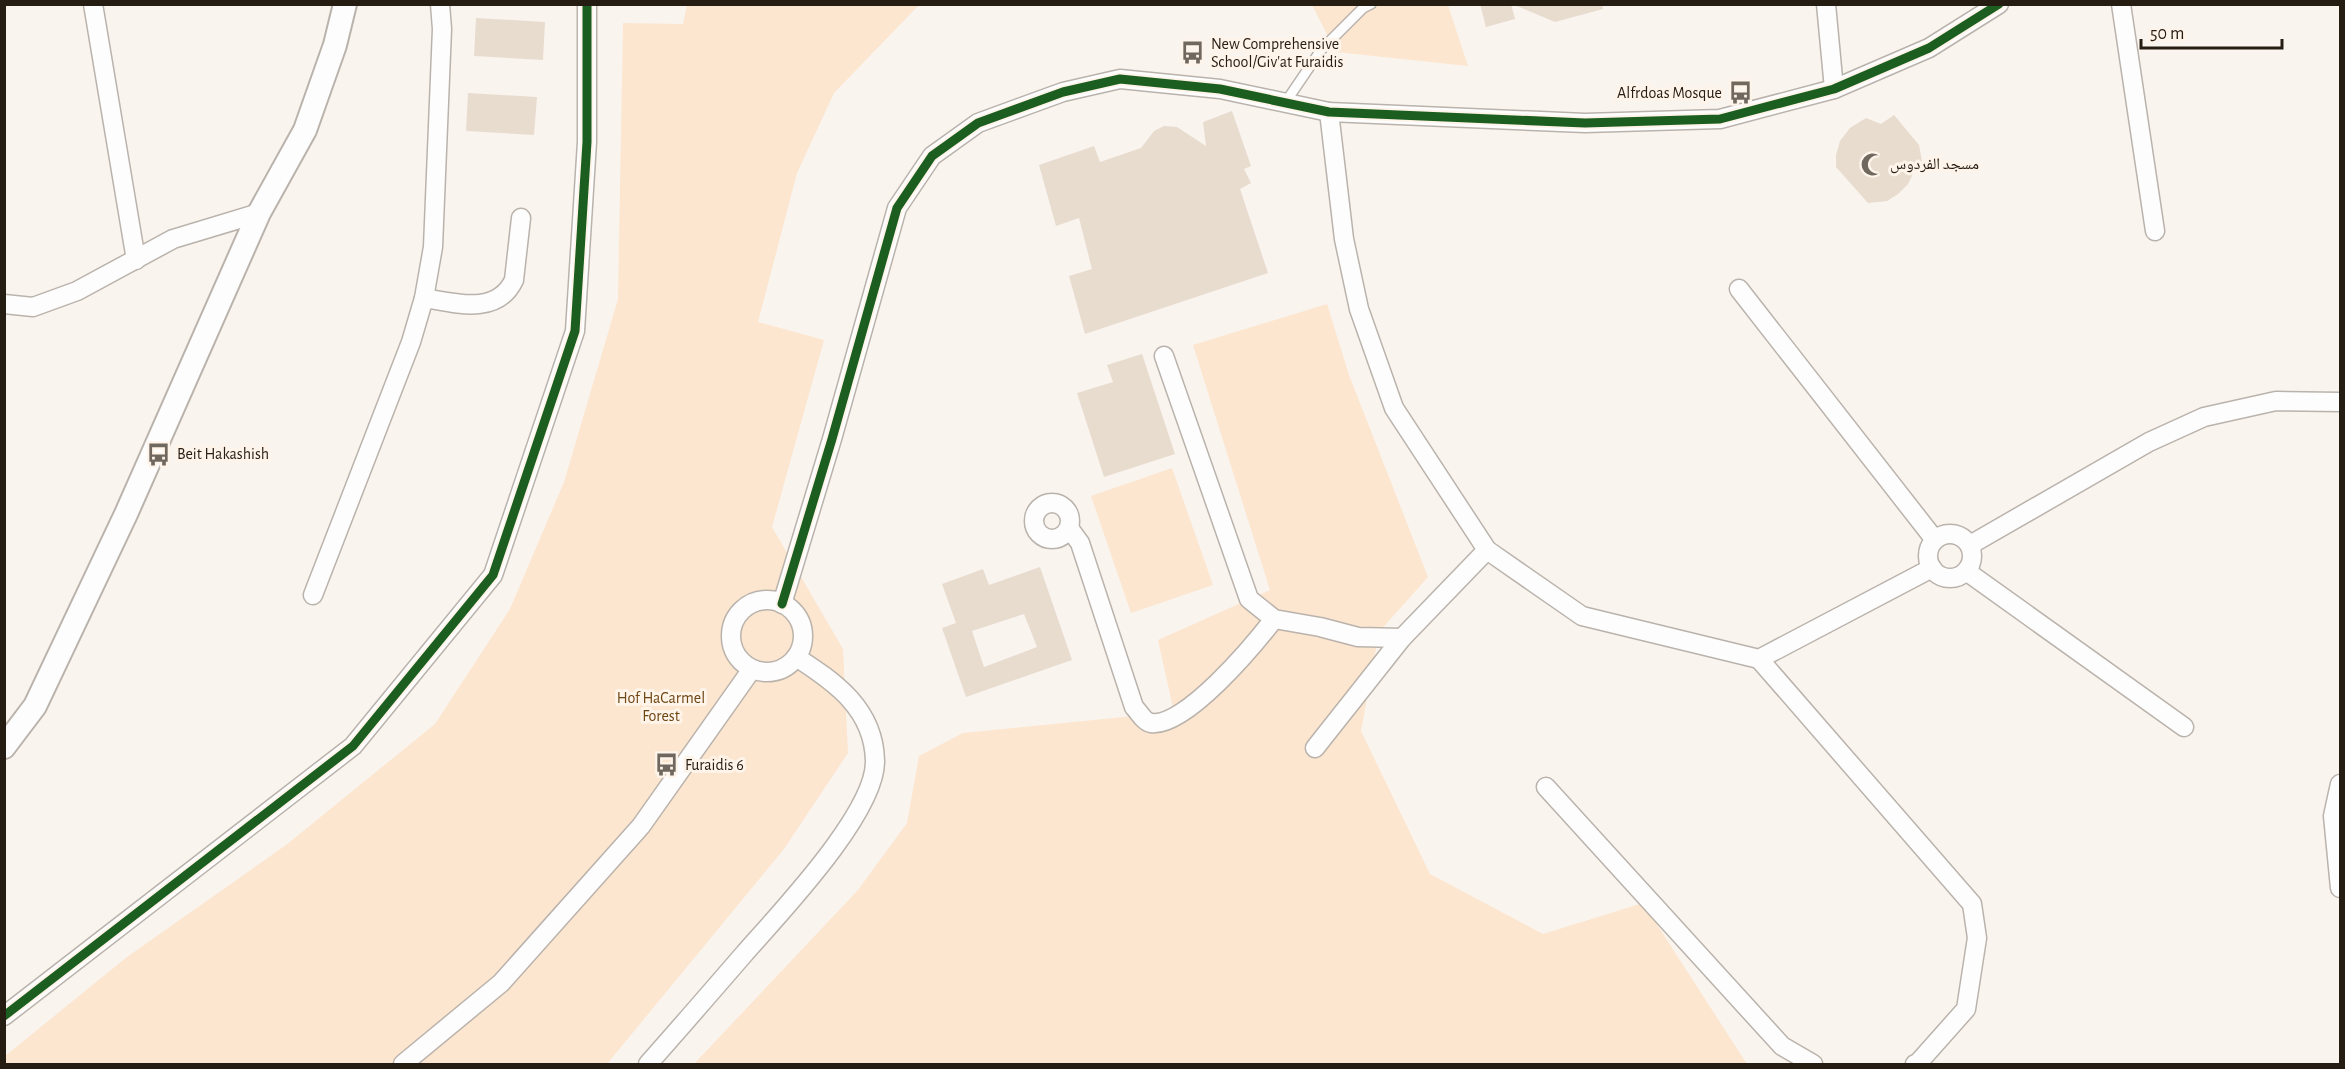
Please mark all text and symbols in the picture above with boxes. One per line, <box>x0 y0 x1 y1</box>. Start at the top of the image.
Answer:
scale bar <box>2141 12 2282 50</box>
text: 50 m <box>2150 25 2184 43</box>
place label: New Comprehensive School/Giv'at Furaidis <box>1211 36 1343 70</box>
bus stop icon: New Comprehensive School/Giv'at Furaidis <box>1180 40 1206 66</box>
bus stop icon: Alfrdoas Mosque <box>1727 80 1753 106</box>
place label: Alfrdoas Mosque <box>1617 85 1722 101</box>
mosque icon: مسجد الفردوس <box>1859 151 1885 177</box>
place label: مسجد الفردوس <box>1890 156 1979 174</box>
bus stop icon: Beit Hakashish <box>146 441 172 467</box>
place label: Beit Hakashish <box>177 446 269 462</box>
park label: Hof HaCarmel Forest <box>617 690 705 724</box>
bus stop icon: Furaidis 6 <box>654 752 680 778</box>
place label: Furaidis 6 <box>685 757 744 773</box>

